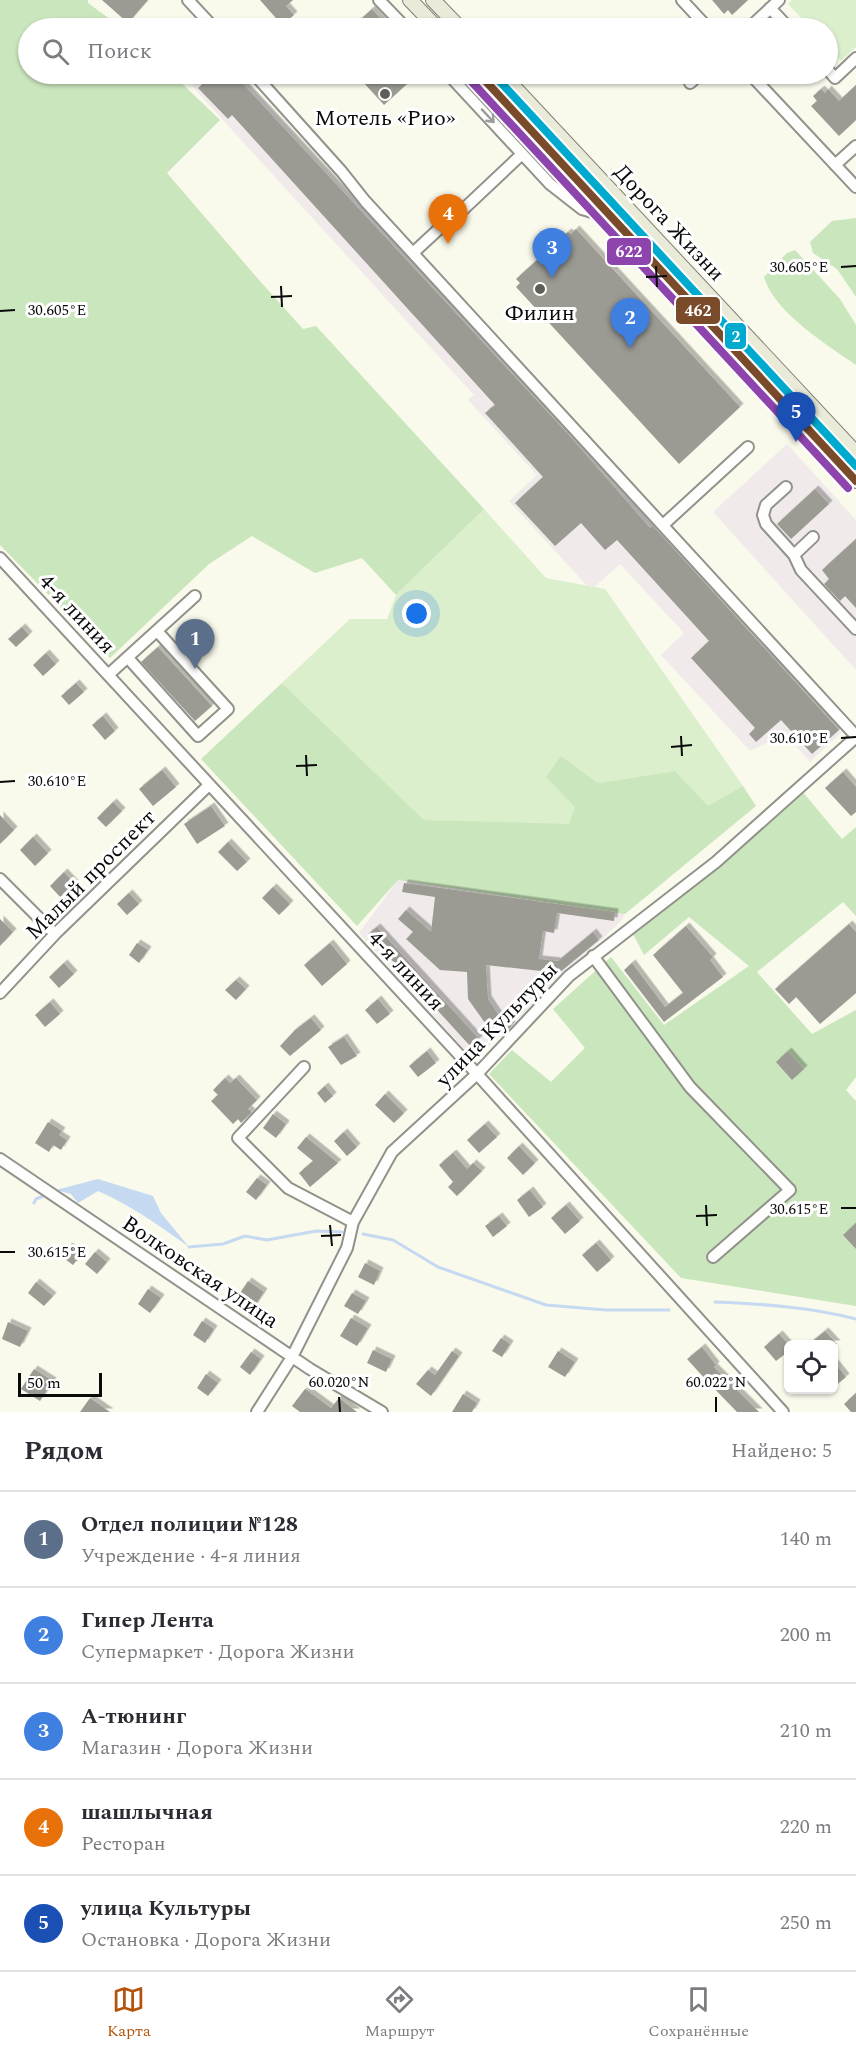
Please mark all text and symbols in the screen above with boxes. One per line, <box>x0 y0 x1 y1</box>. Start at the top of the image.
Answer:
search box <box>18 18 838 84</box>
icon: search <box>39 35 72 68</box>
text: Поиск <box>87 35 152 68</box>
marker: Мотель «Рио» <box>378 87 392 101</box>
place label: Мотель «Рио» <box>315 102 456 135</box>
one-way arrow <box>481 109 495 124</box>
street label: Дорога Жизни <box>606 157 732 289</box>
pin: 4 <box>428 194 468 244</box>
pin: 3 <box>532 228 572 278</box>
line badge: 622 <box>606 237 652 266</box>
text: 622 <box>616 240 642 264</box>
text: 30.605°E <box>770 256 828 279</box>
marker: Филин <box>533 282 547 296</box>
line badge: 462 <box>675 296 721 325</box>
place label: Филин <box>505 297 575 330</box>
pin: 2 <box>610 298 650 348</box>
text: 30.605°E <box>28 299 86 322</box>
text: 462 <box>685 299 711 323</box>
line badge: 2 <box>724 322 747 350</box>
text: 2 <box>732 325 741 349</box>
pin: 5 <box>776 392 816 442</box>
street label: 4-я линия <box>31 566 123 662</box>
your location <box>402 599 431 628</box>
pin: 1 <box>176 620 214 669</box>
text: 30.610°E <box>770 727 828 750</box>
text: 30.610°E <box>28 770 86 793</box>
street label: Малый проспект <box>18 802 164 948</box>
street label: 4-я линия <box>360 923 452 1019</box>
street label: улица Культуры <box>428 955 566 1096</box>
text: 30.615°E <box>770 1198 828 1221</box>
street label: Волковская улица <box>115 1207 285 1337</box>
text: 30.615°E <box>28 1241 86 1264</box>
map controls <box>784 1340 838 1394</box>
button: locate <box>784 1340 838 1394</box>
scale bar <box>18 1370 102 1398</box>
text: 50 m <box>27 1371 61 1395</box>
text: 60.020°N <box>309 1371 369 1394</box>
text: 60.022°N <box>686 1371 746 1394</box>
text: Рядом <box>24 1431 104 1471</box>
text: Найдено: 5 <box>731 1436 832 1466</box>
text: Отдел полиции №128 <box>81 1508 298 1541</box>
text: 1 <box>38 1524 49 1554</box>
text: 140 m <box>780 1524 832 1554</box>
text: Учреждение · 4-я линия <box>81 1541 301 1571</box>
text: Гипер Лента <box>81 1604 214 1637</box>
text: 2 <box>38 1620 49 1650</box>
text: 200 m <box>780 1620 832 1650</box>
text: Супермаркет · Дорога Жизни <box>81 1637 355 1667</box>
text: А-тюнинг <box>81 1700 186 1733</box>
text: 3 <box>38 1716 49 1746</box>
text: 210 m <box>780 1716 832 1746</box>
text: Магазин · Дорога Жизни <box>81 1733 313 1763</box>
text: шашлычная <box>81 1796 213 1829</box>
text: 4 <box>38 1812 49 1842</box>
text: 220 m <box>780 1812 832 1842</box>
text: Ресторан <box>81 1829 166 1859</box>
text: улица Культуры <box>81 1892 251 1925</box>
text: 5 <box>38 1908 49 1938</box>
text: 250 m <box>780 1908 832 1938</box>
text: Остановка · Дорога Жизни <box>81 1925 331 1955</box>
tab: Карта <box>107 1983 151 2043</box>
tab: Маршрут <box>365 1983 434 2043</box>
tab: Сохранённые <box>648 1983 749 2043</box>

